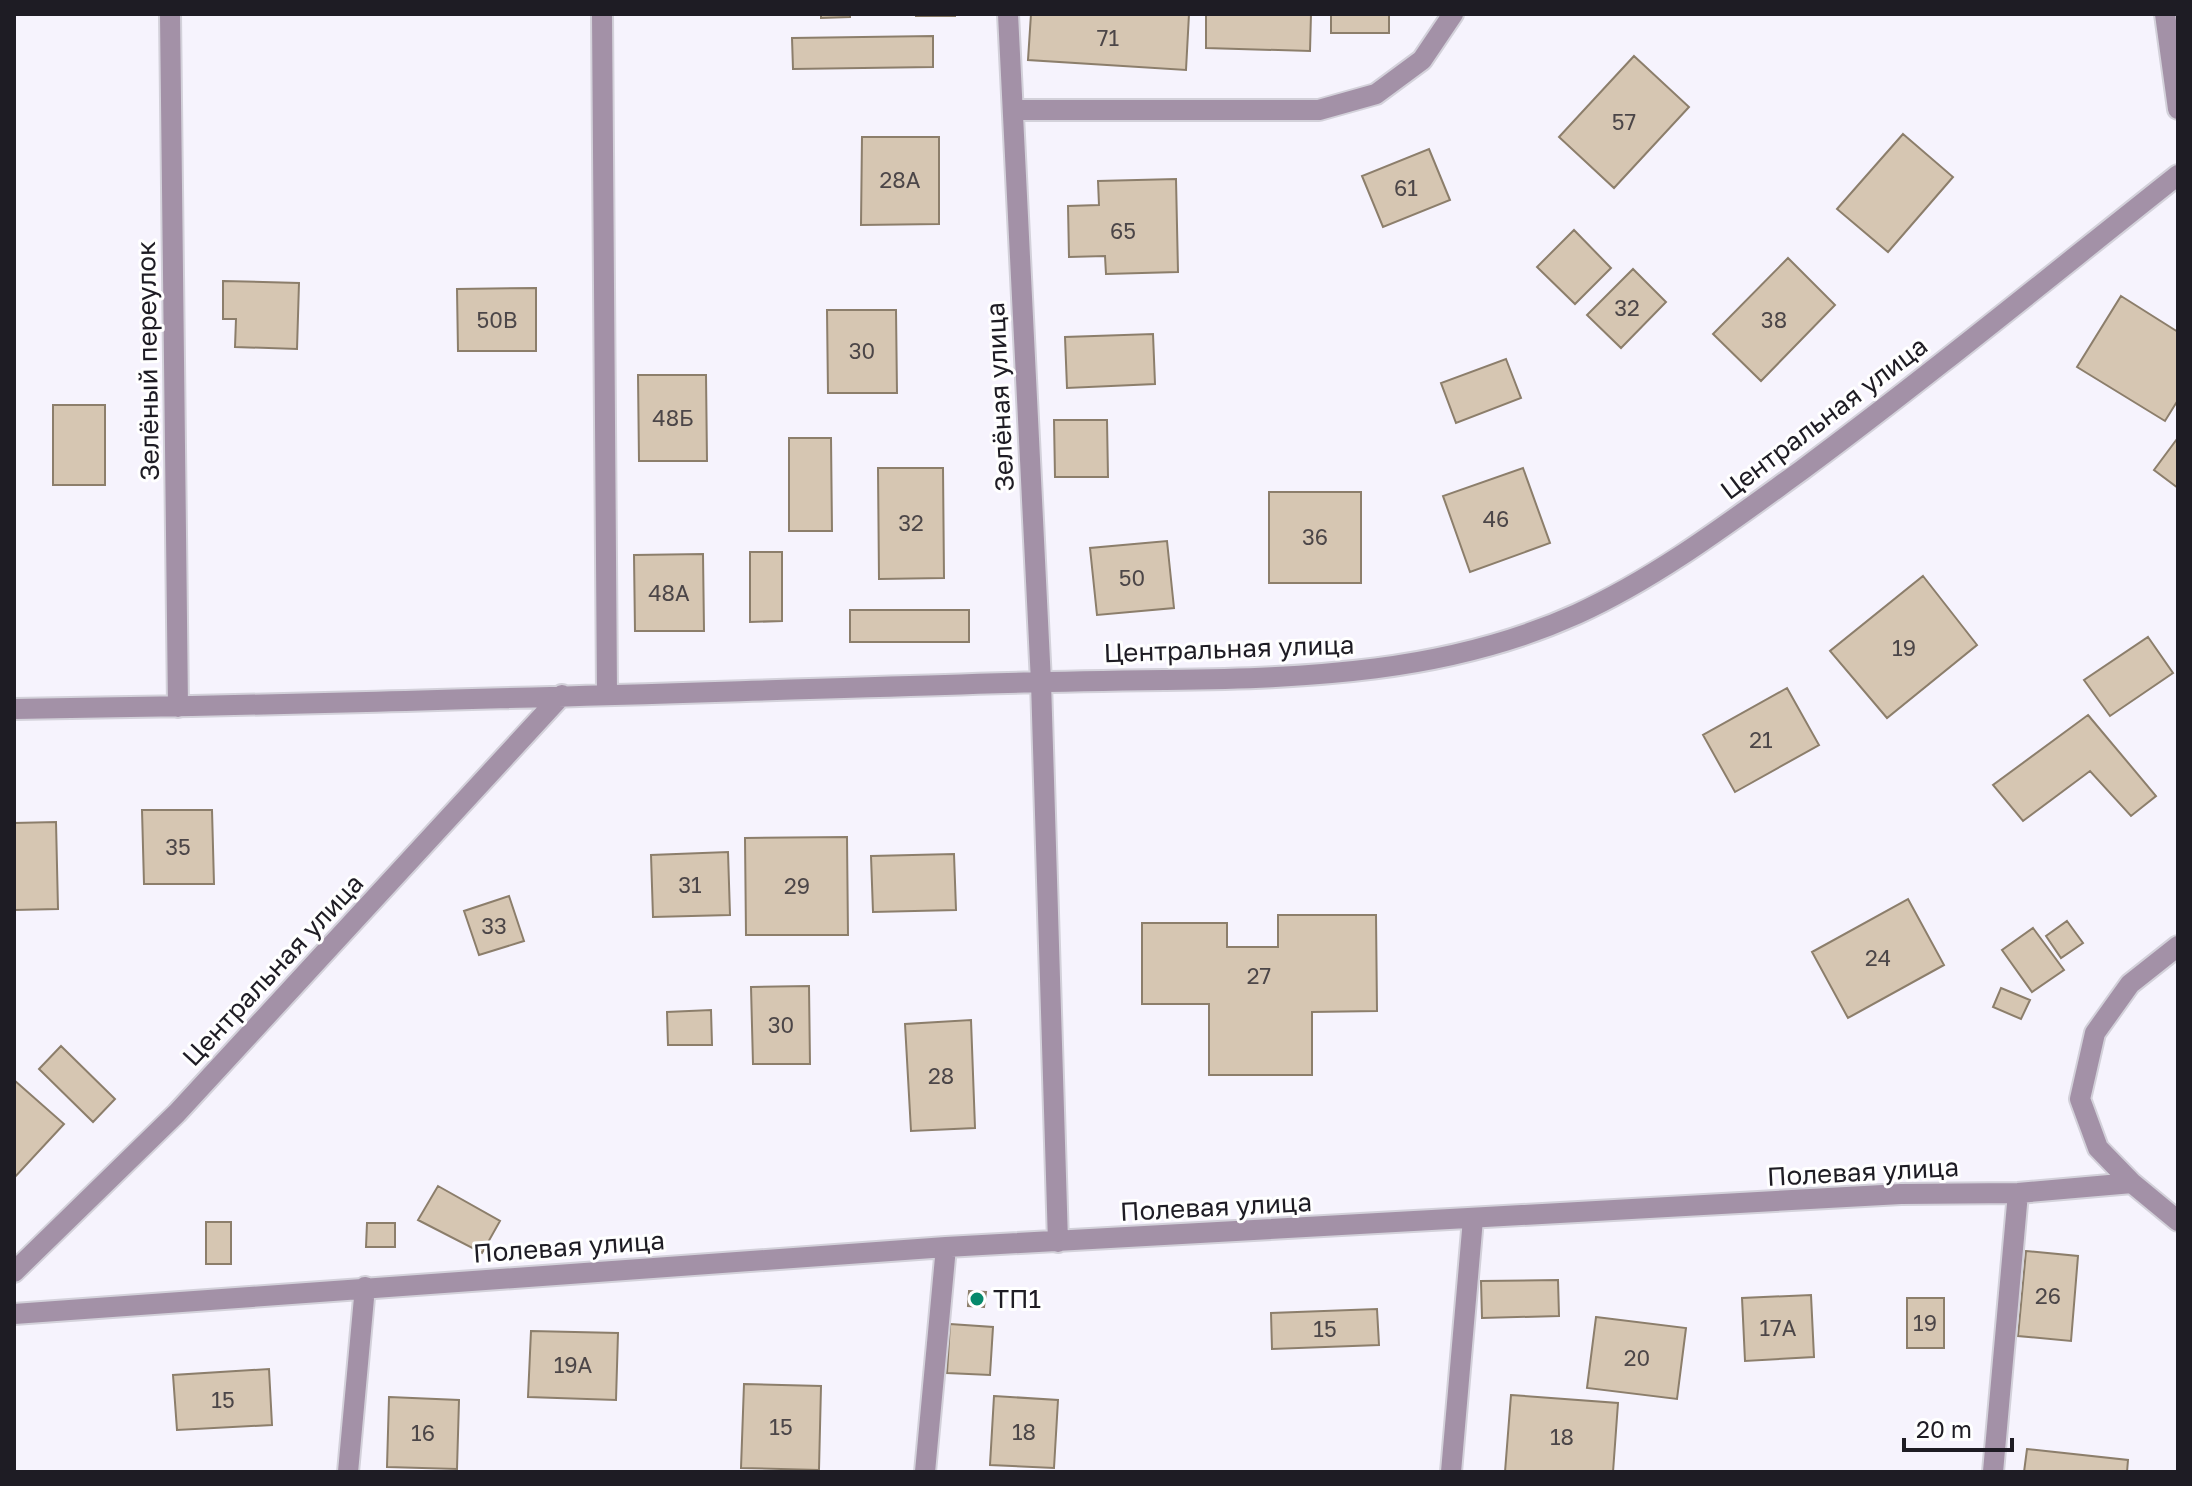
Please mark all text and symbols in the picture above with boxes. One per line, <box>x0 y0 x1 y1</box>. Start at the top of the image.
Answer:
house number: 71 <box>1097 24 1119 51</box>
house number: 57 <box>1612 108 1636 135</box>
house number: 28А <box>880 166 921 193</box>
house number: 61 <box>1394 174 1418 201</box>
house number: 65 <box>1110 217 1136 244</box>
street label: Зелёный переулок <box>130 241 165 481</box>
house number: 32 <box>1614 294 1640 321</box>
street label: Зелёная улица <box>979 301 1020 493</box>
house number: 50В <box>476 306 518 333</box>
house number: 38 <box>1761 306 1787 333</box>
street label: Центральная улица <box>1714 330 1933 505</box>
house number: 30 <box>849 337 875 364</box>
house number: 48Б <box>652 404 694 431</box>
house number: 46 <box>1483 505 1509 532</box>
house number: 32 <box>898 509 924 536</box>
house number: 36 <box>1302 523 1328 550</box>
house number: 50 <box>1119 564 1145 591</box>
house number: 48А <box>648 579 690 606</box>
street label: Центральная улица <box>1103 629 1355 668</box>
house number: 19 <box>1892 634 1916 661</box>
house number: 21 <box>1749 726 1773 753</box>
house number: 35 <box>165 833 191 860</box>
street label: Центральная улица <box>176 867 370 1072</box>
house number: 31 <box>678 871 702 898</box>
house number: 29 <box>784 872 810 899</box>
house number: 33 <box>481 912 507 939</box>
house number: 24 <box>1865 944 1891 971</box>
house number: 27 <box>1247 962 1271 989</box>
house number: 30 <box>768 1011 794 1038</box>
house number: 28 <box>928 1062 954 1089</box>
street label: Полевая улица <box>1766 1151 1960 1192</box>
street label: Полевая улица <box>1119 1186 1313 1227</box>
street label: Полевая улица <box>472 1224 666 1269</box>
house number: 26 <box>2035 1282 2061 1309</box>
place label: ТП1 <box>993 1283 1041 1314</box>
marker: ТП1 <box>968 1290 986 1308</box>
house number: 19 <box>1913 1309 1937 1336</box>
house number: 17А <box>1759 1314 1797 1341</box>
house number: 15 <box>1313 1315 1337 1342</box>
house number: 20 <box>1624 1344 1650 1371</box>
house number: 19А <box>554 1351 593 1378</box>
house number: 15 <box>211 1386 235 1413</box>
scale bar <box>1904 1402 2012 1452</box>
house number: 15 <box>769 1413 793 1440</box>
text: 20 m <box>1916 1414 1972 1443</box>
house number: 18 <box>1012 1418 1036 1445</box>
house number: 16 <box>411 1419 435 1446</box>
house number: 18 <box>1550 1423 1574 1450</box>

